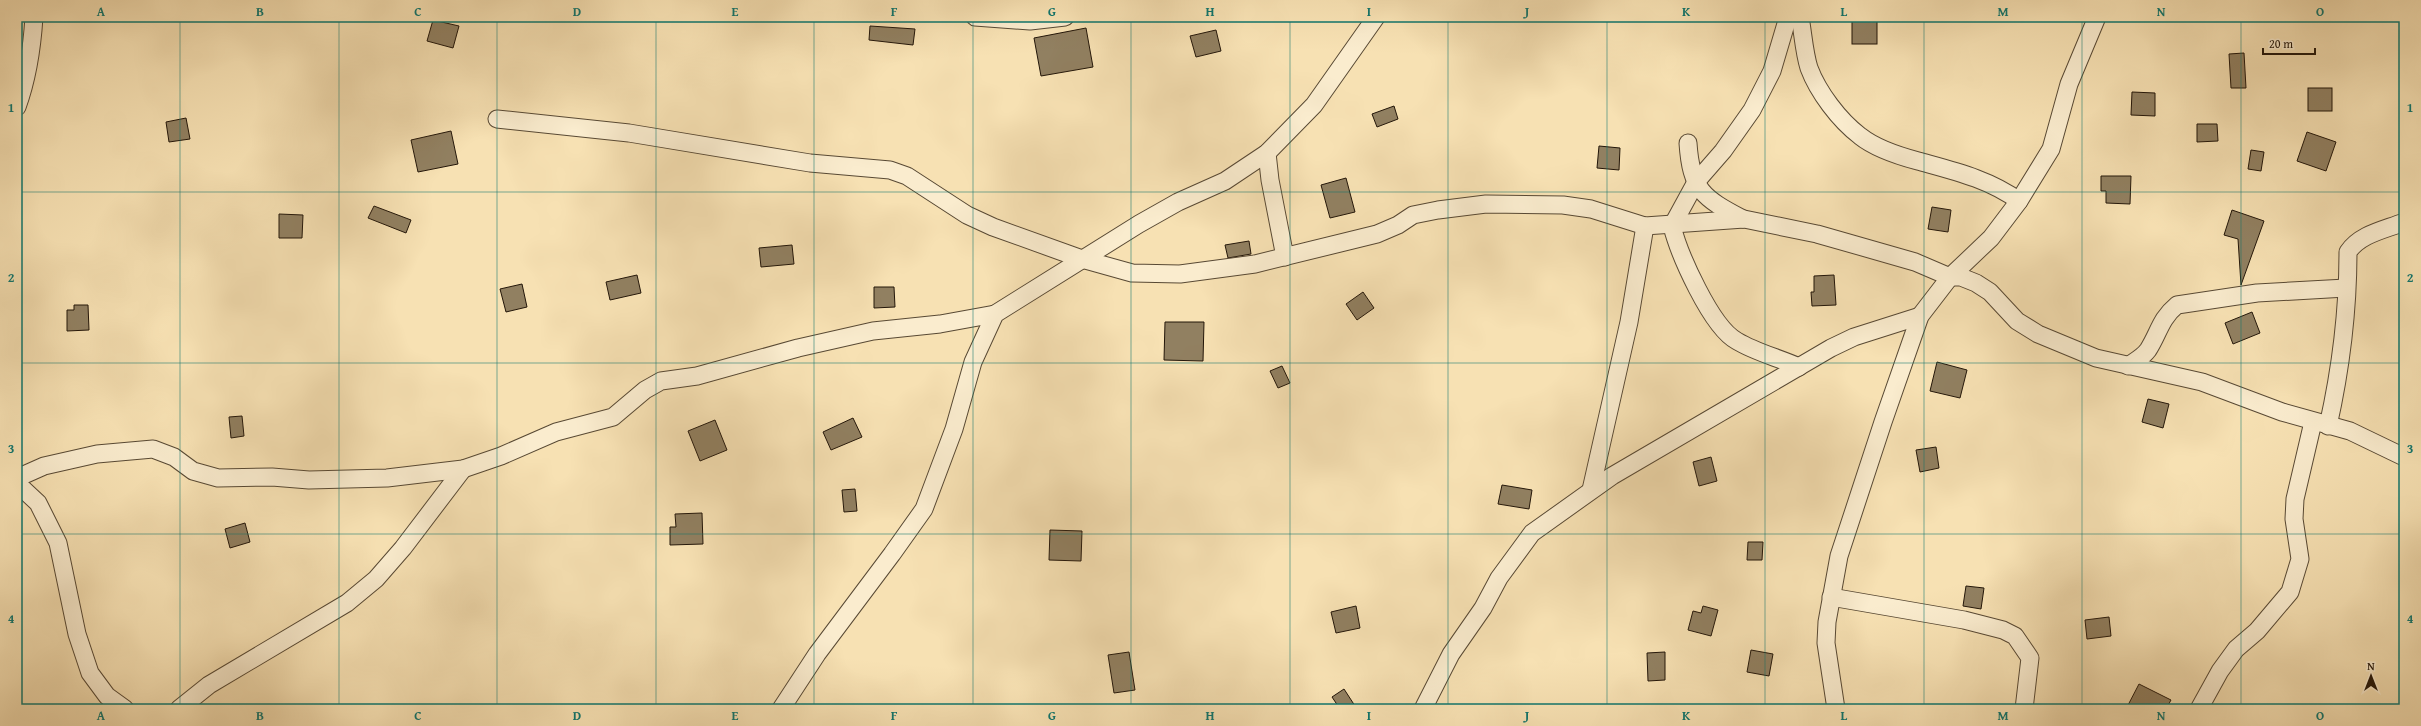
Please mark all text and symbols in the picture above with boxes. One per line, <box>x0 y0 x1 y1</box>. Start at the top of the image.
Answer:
text: A <box>97 2 106 21</box>
text: B <box>256 2 264 21</box>
text: C <box>414 2 422 21</box>
text: D <box>573 2 581 21</box>
text: E <box>732 2 739 21</box>
text: F <box>891 2 898 21</box>
text: G <box>1048 2 1056 21</box>
text: H <box>1205 2 1215 21</box>
text: I <box>1367 2 1371 21</box>
text: J <box>1523 2 1530 21</box>
text: K <box>1682 2 1691 21</box>
text: L <box>1841 2 1848 21</box>
text: M <box>1997 2 2009 21</box>
text: N <box>2157 2 2166 21</box>
text: O <box>2316 2 2324 21</box>
scale bar <box>2263 30 2315 56</box>
text: 20 m <box>2269 35 2293 52</box>
text: 1 <box>8 98 14 117</box>
text: 1 <box>2407 98 2413 117</box>
text: 2 <box>8 268 15 287</box>
text: 2 <box>2407 268 2414 287</box>
text: 3 <box>8 439 14 458</box>
text: 3 <box>2407 439 2413 458</box>
text: 4 <box>8 609 15 628</box>
text: 4 <box>2407 609 2414 628</box>
north arrow <box>2351 656 2391 696</box>
text: N <box>2367 658 2375 674</box>
text: A <box>97 706 106 725</box>
text: B <box>256 706 264 725</box>
text: C <box>414 706 422 725</box>
text: D <box>573 706 581 725</box>
text: E <box>732 706 739 725</box>
text: F <box>891 706 898 725</box>
text: G <box>1048 706 1056 725</box>
text: H <box>1205 706 1215 725</box>
text: I <box>1367 706 1371 725</box>
text: J <box>1523 706 1530 725</box>
text: K <box>1682 706 1691 725</box>
text: L <box>1841 706 1848 725</box>
text: M <box>1997 706 2009 725</box>
text: N <box>2157 706 2166 725</box>
text: O <box>2316 706 2324 725</box>

